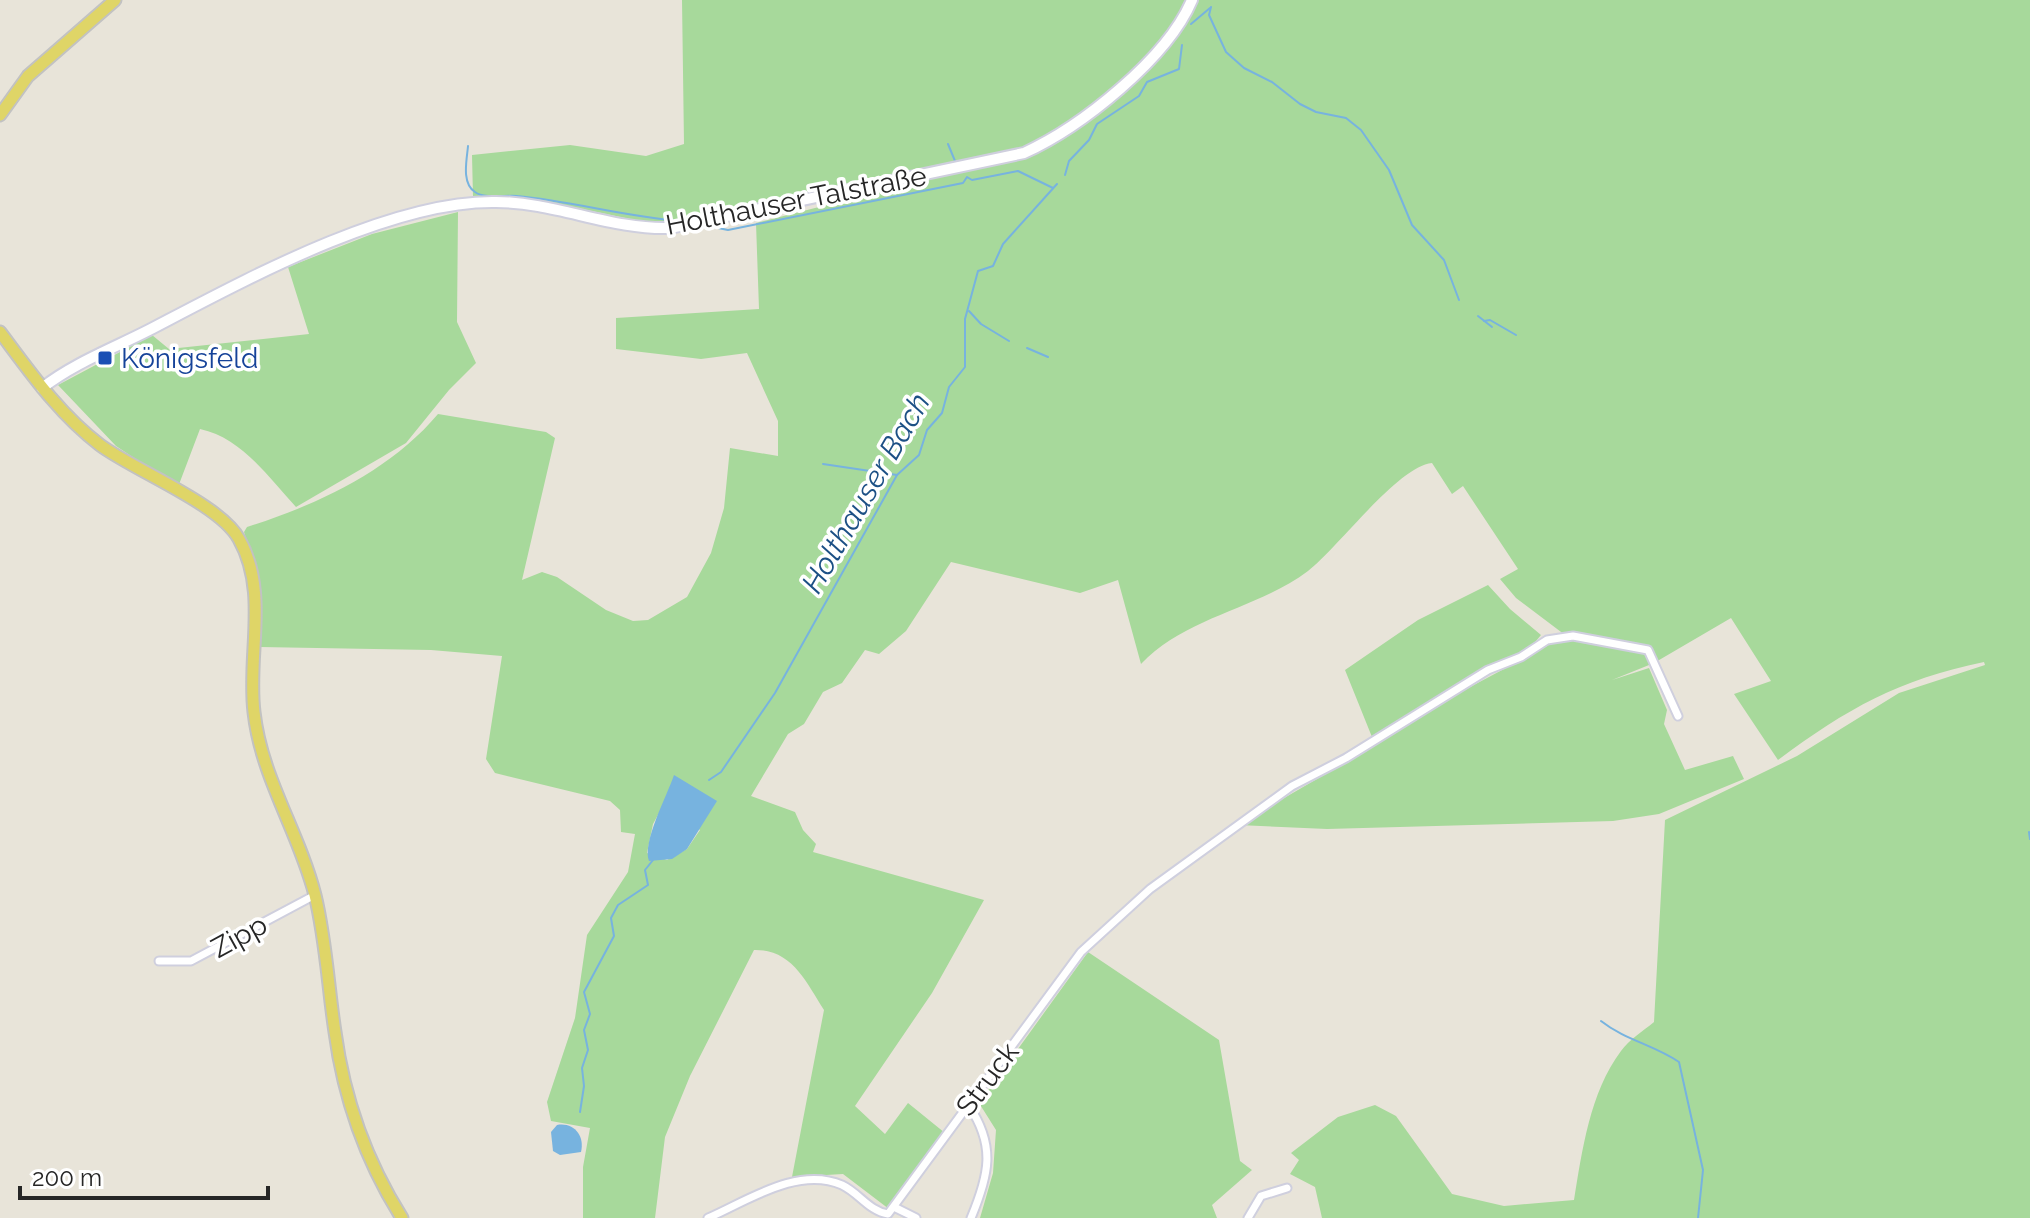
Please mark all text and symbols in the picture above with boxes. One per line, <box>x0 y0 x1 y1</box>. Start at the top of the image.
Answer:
street label: Holthauser Talstraße <box>663 159 929 242</box>
place label: Königsfeld <box>121 342 258 375</box>
marker: Königsfeld <box>96 349 114 367</box>
water label: Holthauser Bach <box>794 387 937 599</box>
street label: Zipp <box>206 908 273 965</box>
street label: Struck <box>949 1036 1026 1122</box>
scale bar <box>20 1150 268 1200</box>
text: 200 m <box>32 1163 102 1192</box>

